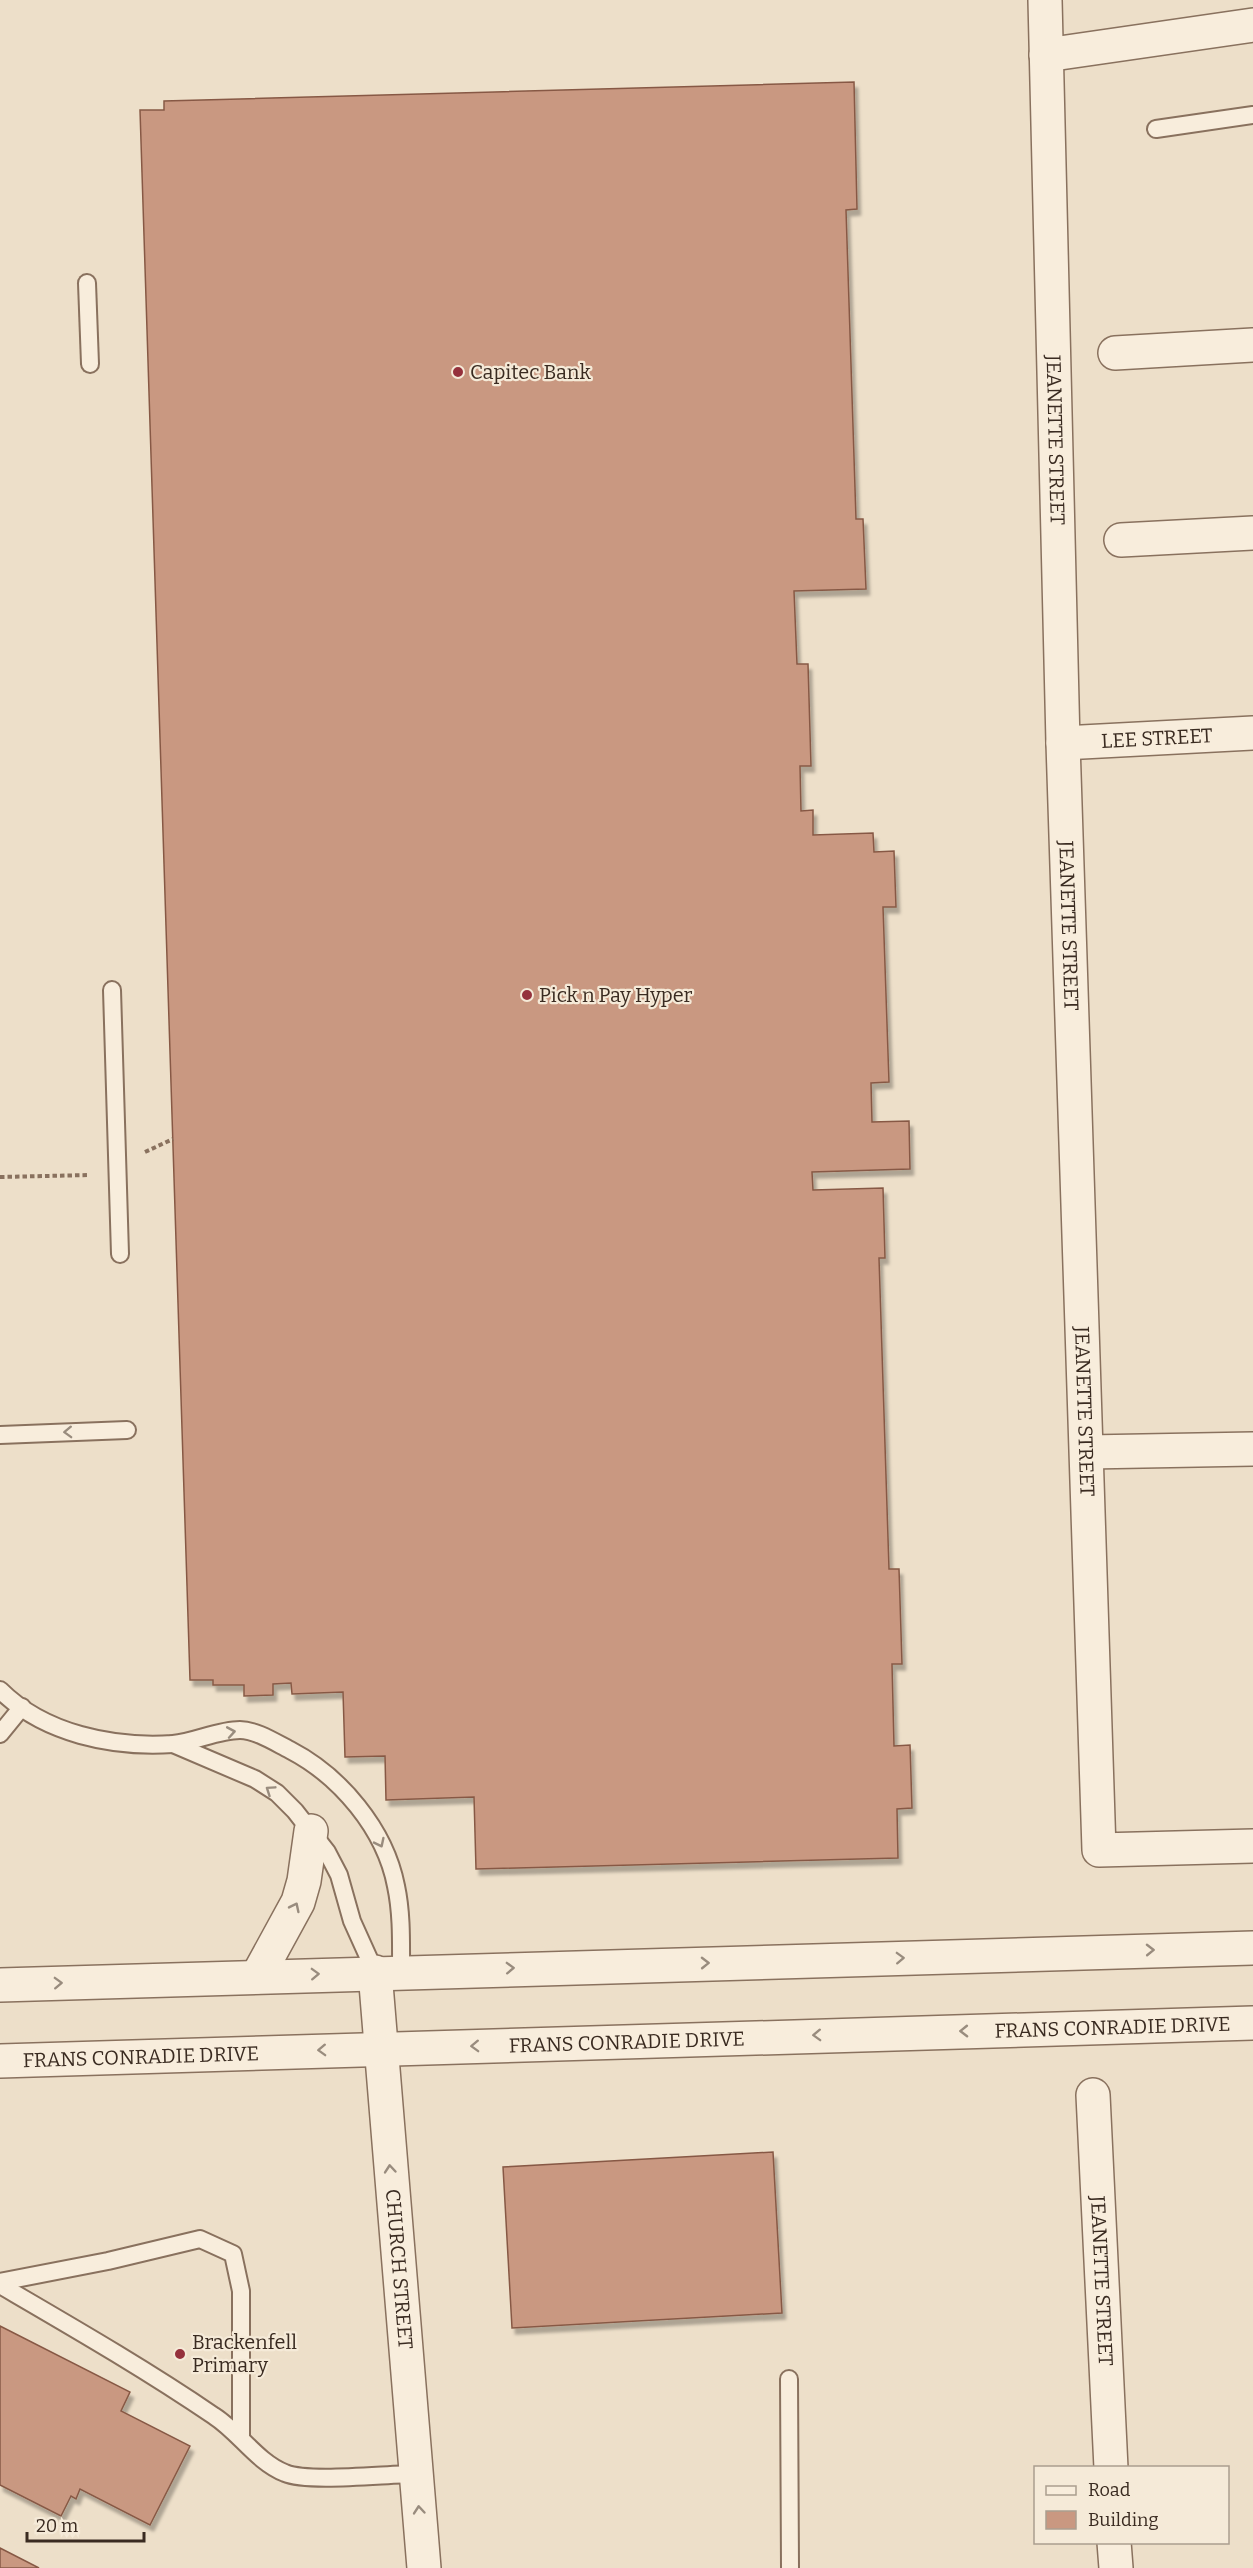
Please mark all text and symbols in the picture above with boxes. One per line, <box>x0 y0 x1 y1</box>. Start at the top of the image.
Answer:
street label: JEANETTE STREET <box>1042 353 1070 526</box>
place label: Capitec Bank <box>470 360 592 384</box>
marker: Capitec Bank <box>451 365 465 379</box>
street label: LEE STREET <box>1101 723 1213 753</box>
street label: JEANETTE STREET <box>1054 839 1084 1011</box>
place label: Pick n Pay Hyper <box>539 983 693 1007</box>
marker: Pick n Pay Hyper <box>520 988 534 1002</box>
street label: JEANETTE STREET <box>1070 1325 1100 1497</box>
one-way arrow <box>64 1426 73 1439</box>
one-way arrow <box>226 1726 236 1739</box>
one-way arrow <box>266 1786 277 1797</box>
one-way arrow <box>372 1837 384 1848</box>
one-way arrow <box>287 1903 299 1914</box>
one-way arrow <box>1145 1944 1154 1957</box>
one-way arrow <box>895 1951 904 1964</box>
one-way arrow <box>700 1957 709 1969</box>
one-way arrow <box>505 1962 514 1974</box>
one-way arrow <box>311 1968 320 1981</box>
one-way arrow <box>54 1977 63 1989</box>
street label: FRANS CONRADIE DRIVE <box>994 2012 1231 2043</box>
one-way arrow <box>959 2025 968 2037</box>
street label: FRANS CONRADIE DRIVE <box>508 2026 745 2058</box>
one-way arrow <box>812 2028 821 2041</box>
one-way arrow <box>470 2040 479 2053</box>
street label: FRANS CONRADIE DRIVE <box>23 2041 259 2072</box>
one-way arrow <box>317 2044 326 2057</box>
one-way arrow <box>384 2164 397 2174</box>
street label: CHURCH STREET <box>381 2188 418 2350</box>
street label: JEANETTE STREET <box>1086 2194 1118 2367</box>
place label: Brackenfell Primary <box>192 2330 297 2377</box>
marker: Brackenfell Primary <box>173 2347 187 2361</box>
legend <box>1034 2466 1229 2544</box>
text: Road <box>1088 2479 1131 2501</box>
scale bar <box>27 2505 144 2543</box>
one-way arrow <box>413 2505 426 2514</box>
text: Building <box>1088 2509 1159 2531</box>
text: 20 m <box>36 2515 78 2537</box>

